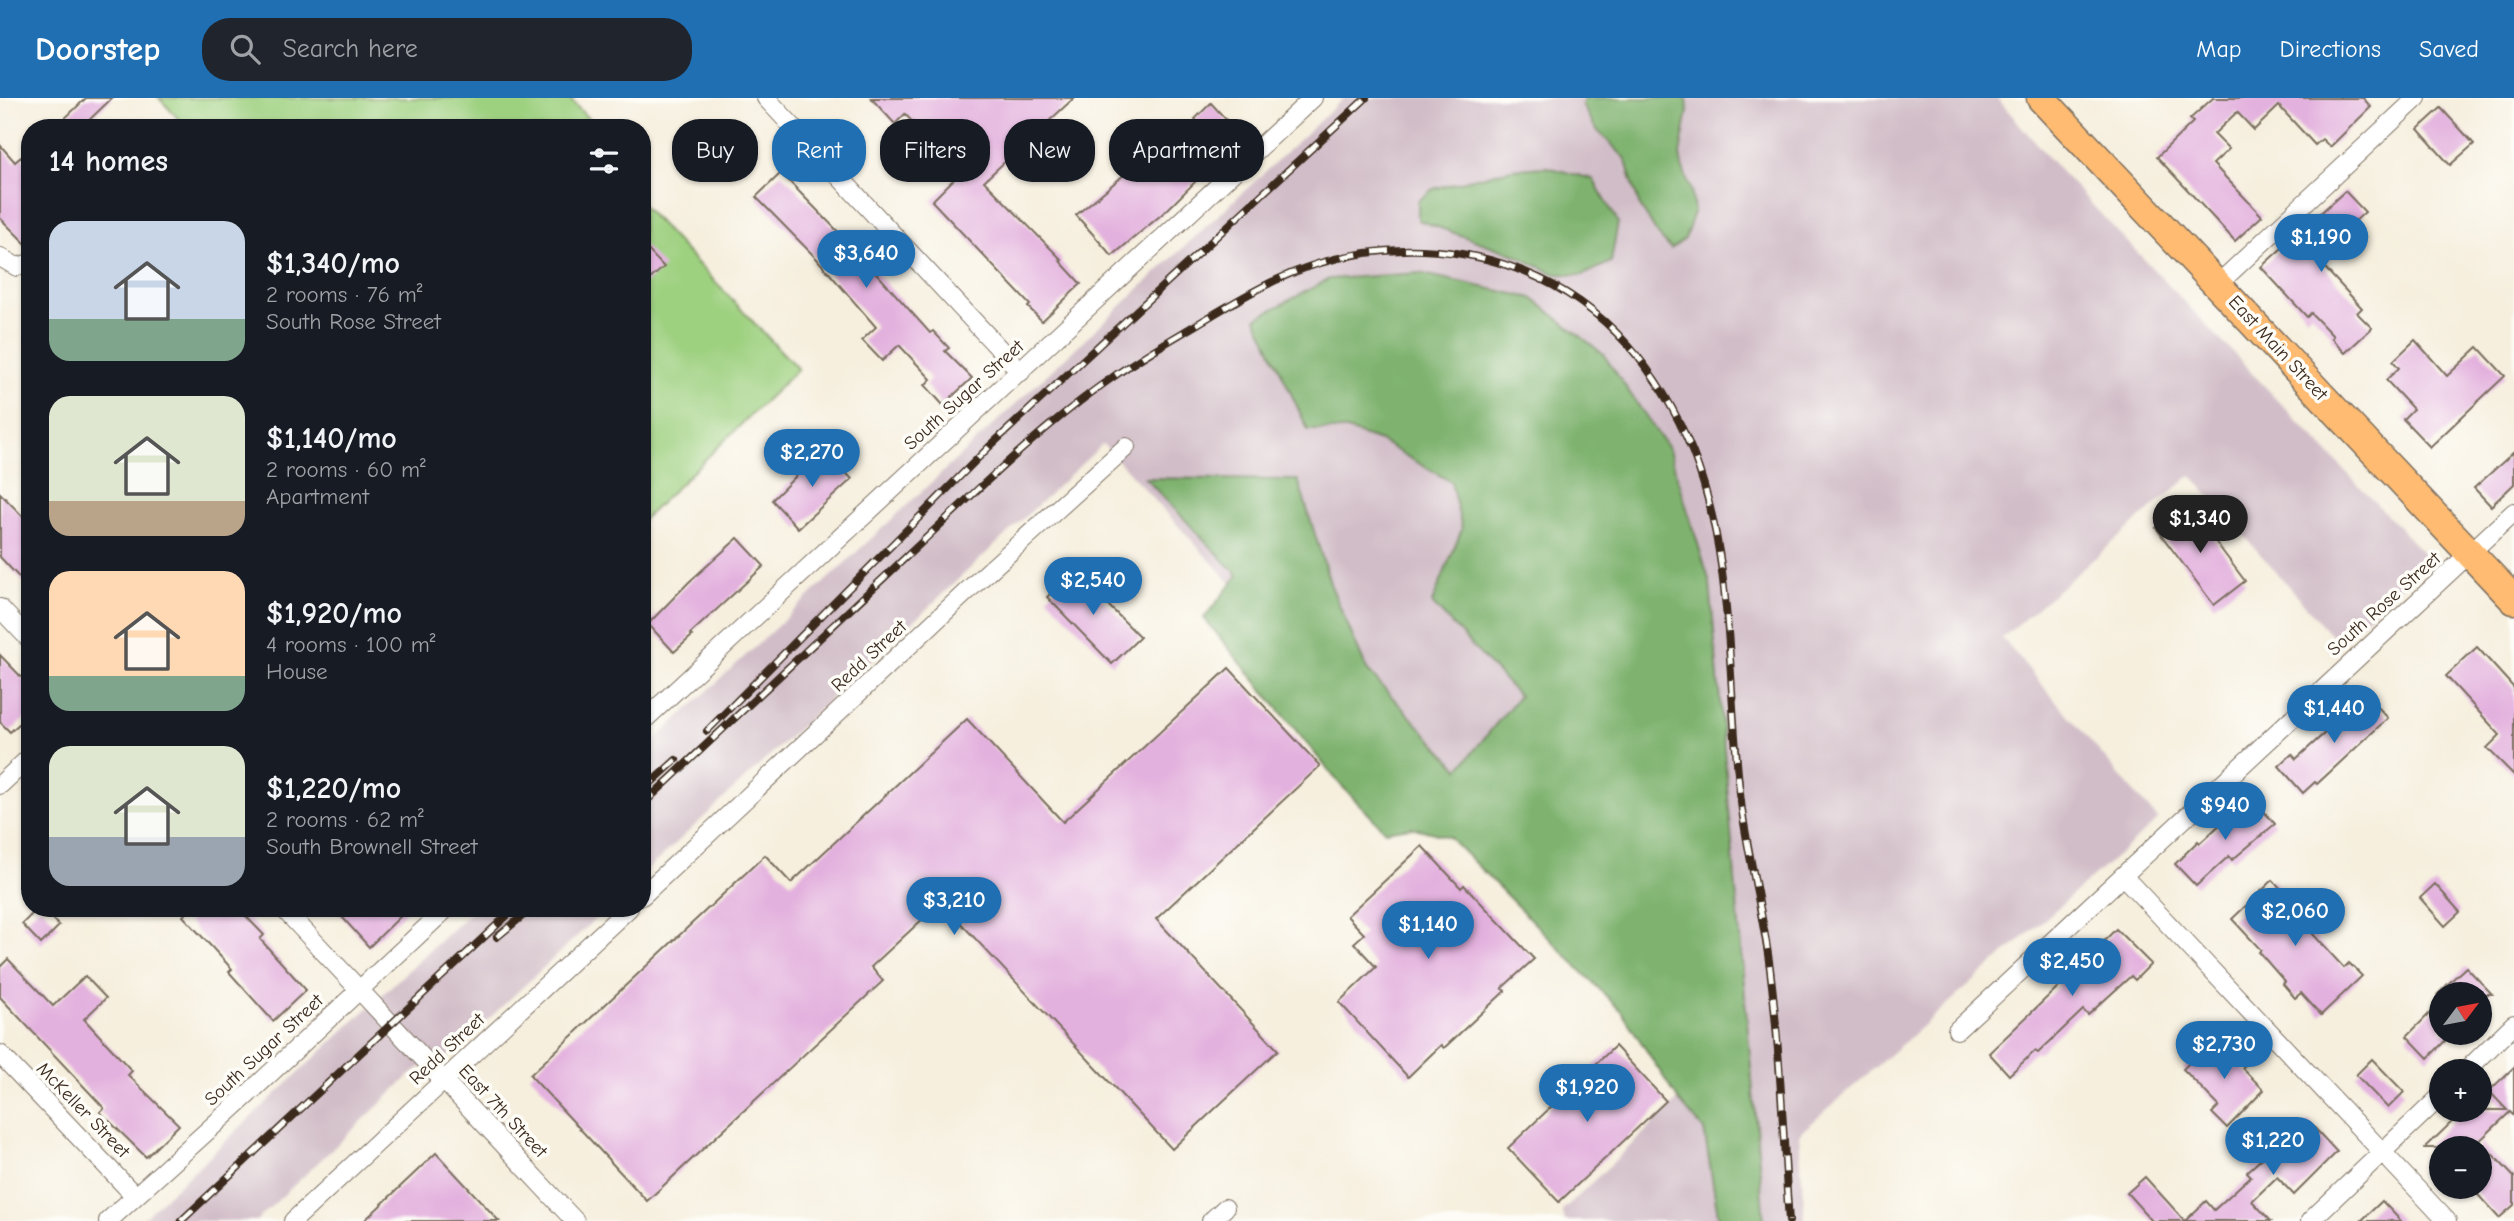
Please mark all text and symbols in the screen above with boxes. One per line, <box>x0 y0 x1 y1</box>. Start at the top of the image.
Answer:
search box <box>202 18 692 81</box>
text: Doorstep <box>35 30 160 68</box>
icon: search <box>226 30 264 68</box>
text: Search here <box>282 34 418 64</box>
text: Map <box>2196 35 2242 63</box>
text: Directions <box>2280 35 2381 63</box>
text: Saved <box>2419 35 2479 63</box>
chip: Buy <box>672 119 758 182</box>
chip: Rent <box>772 119 866 182</box>
chip: Filters <box>880 119 990 182</box>
chip: New <box>1004 119 1095 182</box>
chip: Apartment <box>1109 119 1264 182</box>
icon: filters <box>585 142 623 180</box>
text: 14 homes <box>49 144 168 179</box>
pin: $1,190 <box>2264 214 2378 274</box>
text: $1,190 <box>2290 223 2352 250</box>
pin: $3,640 <box>809 230 923 290</box>
text: $3,640 <box>833 239 899 266</box>
text: $1,340/mo <box>266 246 400 281</box>
icon: home <box>105 249 189 333</box>
text: 2 rooms · 76 m² <box>266 281 422 308</box>
street label: East Main Street <box>2224 291 2333 405</box>
text: South Rose Street <box>266 308 441 335</box>
street label: South Sugar Street <box>900 335 1029 455</box>
text: $1,140/mo <box>266 421 397 456</box>
icon: home <box>105 424 189 508</box>
pin: $2,270 <box>755 430 869 489</box>
text: $2,270 <box>780 438 844 465</box>
text: 2 rooms · 60 m² <box>266 456 426 483</box>
text: Apartment <box>266 483 369 510</box>
pin: $1,340 <box>2143 496 2257 555</box>
text: $1,340 <box>2169 504 2231 531</box>
street label: South Rose Street <box>2323 547 2445 661</box>
pin: $2,540 <box>1036 558 1150 617</box>
text: $2,540 <box>1060 566 1126 593</box>
text: $1,920/mo <box>266 596 402 631</box>
icon: home <box>105 599 189 683</box>
street label: Redd Street <box>827 615 912 696</box>
text: 4 rooms · 100 m² <box>266 631 435 658</box>
text: House <box>266 658 328 685</box>
pin: $1,440 <box>2277 686 2391 745</box>
text: $1,440 <box>2303 694 2365 721</box>
text: $1,220/mo <box>266 771 401 806</box>
icon: home <box>105 774 189 858</box>
pin: $940 <box>2184 782 2266 842</box>
text: $940 <box>2200 791 2250 818</box>
text: 2 rooms · 62 m² <box>266 806 424 833</box>
text: South Brownell Street <box>266 833 478 860</box>
pin: $3,210 <box>897 878 1011 937</box>
text: $3,210 <box>922 886 986 913</box>
pin: $2,060 <box>2238 888 2352 948</box>
text: $2,060 <box>2261 897 2329 924</box>
pin: $1,140 <box>1371 902 1485 961</box>
text: $1,140 <box>1398 910 1458 937</box>
pin: $2,450 <box>2015 939 2129 998</box>
text: $2,450 <box>2039 947 2105 974</box>
north arrow <box>2429 982 2492 1045</box>
map controls <box>2429 982 2492 1199</box>
street label: South Sugar Street <box>200 989 328 1110</box>
street label: Redd Street <box>405 1008 490 1089</box>
pin: $2,730 <box>2167 1021 2281 1081</box>
text: $2,730 <box>2192 1030 2256 1057</box>
street label: McKeller Street <box>32 1058 135 1163</box>
button: + <box>2429 1059 2492 1122</box>
street label: East 7th Street <box>454 1060 552 1163</box>
pin: $1,920 <box>1530 1065 1644 1124</box>
text: $1,920 <box>1555 1073 1619 1100</box>
pin: $1,220 <box>2216 1118 2330 1177</box>
text: $1,220 <box>2241 1126 2305 1153</box>
button: − <box>2429 1136 2492 1199</box>

